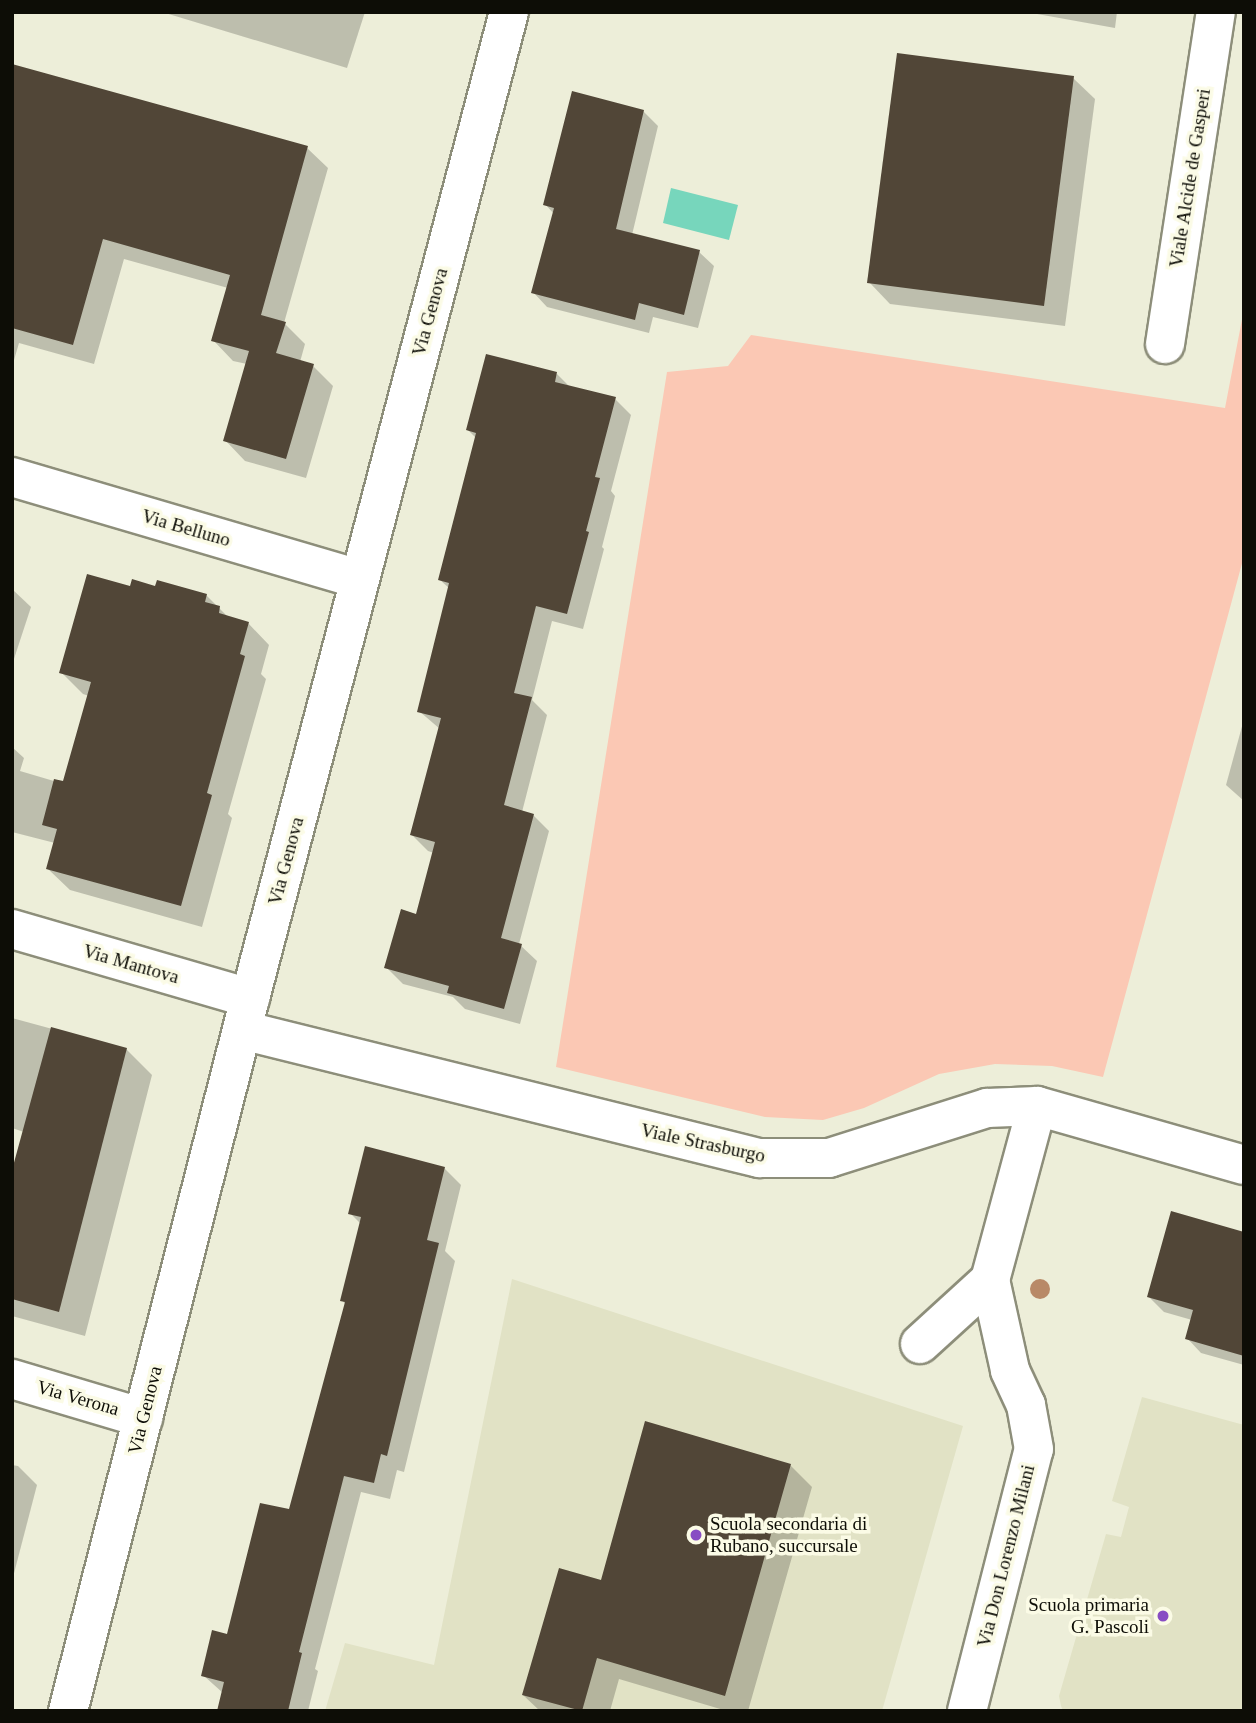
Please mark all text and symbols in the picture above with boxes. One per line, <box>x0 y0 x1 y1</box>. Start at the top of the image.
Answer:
street label: Viale Alcide de Gasperi <box>1165 86 1215 270</box>
street label: Via Genova <box>407 266 453 358</box>
street label: Via Belluno <box>139 504 233 552</box>
street label: Via Genova <box>263 815 309 907</box>
street label: Via Mantova <box>80 939 182 989</box>
street label: Viale Strasburgo <box>639 1119 767 1167</box>
street label: Via Genova <box>123 1364 167 1456</box>
street label: Via Verona <box>34 1375 122 1421</box>
street label: Via Don Lorenzo Milani <box>972 1462 1040 1650</box>
place label: Scuola secondaria di Rubano, succursale <box>710 1513 867 1557</box>
marker: Scuola secondaria di Rubano, succursale <box>688 1527 704 1543</box>
place label: Scuola primaria G. Pascoli <box>1028 1594 1149 1638</box>
marker: Scuola primaria G. Pascoli <box>1155 1608 1171 1624</box>

